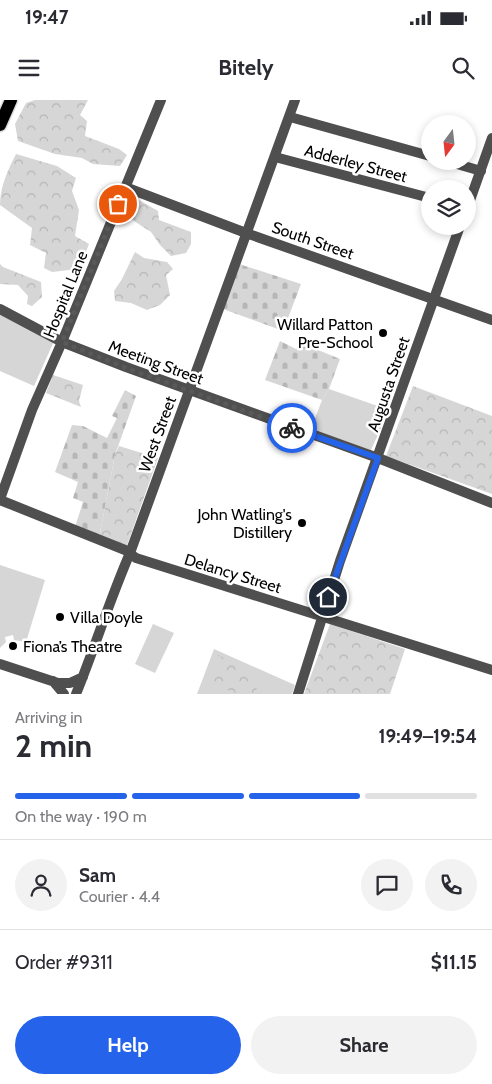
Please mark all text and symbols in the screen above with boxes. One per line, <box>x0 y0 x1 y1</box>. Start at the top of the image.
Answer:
text: 19:47 <box>25 6 68 29</box>
icon: menu <box>15 54 43 82</box>
text: Bitely <box>218 54 274 81</box>
icon: search <box>449 54 477 82</box>
north arrow <box>421 115 476 170</box>
map controls <box>421 115 476 235</box>
street label: Adderley Street <box>303 141 410 186</box>
button: layers <box>421 180 476 235</box>
pin <box>97 183 139 225</box>
icon: bag <box>104 190 132 218</box>
street label: South Street <box>269 218 357 264</box>
street label: Hospital Lane <box>39 248 92 340</box>
place label: Willard Patton Pre-School <box>277 315 373 352</box>
marker: Willard Patton Pre-School <box>377 327 389 339</box>
street label: Augusta Street <box>363 334 414 434</box>
street label: Meeting Street <box>106 337 206 389</box>
street label: West Street <box>135 393 180 475</box>
courier <box>267 403 317 453</box>
icon: bike <box>278 414 306 442</box>
place label: John Watling's Distillery <box>196 505 292 542</box>
marker: John Watling's Distillery <box>296 517 308 529</box>
street label: Delancy Street <box>182 550 284 597</box>
pin <box>307 576 349 618</box>
icon: home <box>314 583 342 611</box>
place label: Villa Doyle <box>70 608 143 627</box>
marker: Villa Doyle <box>54 611 66 623</box>
place label: Fiona’s Theatre <box>23 637 122 656</box>
marker: Fiona’s Theatre <box>7 640 19 652</box>
text: Arriving in <box>15 708 82 727</box>
text: 19:49–19:54 <box>378 725 477 748</box>
text: 2 min <box>15 726 92 765</box>
text: On the way · 190 m <box>15 807 147 826</box>
button: person <box>15 859 67 911</box>
button: chat <box>361 859 413 911</box>
button: phone <box>425 859 477 911</box>
text: Sam <box>79 864 116 887</box>
text: Courier · 4.4 <box>79 887 160 906</box>
text: Order #9311 <box>15 951 113 974</box>
text: $11.15 <box>431 951 477 974</box>
button: Help <box>15 1016 241 1074</box>
button: Share <box>251 1016 477 1074</box>

